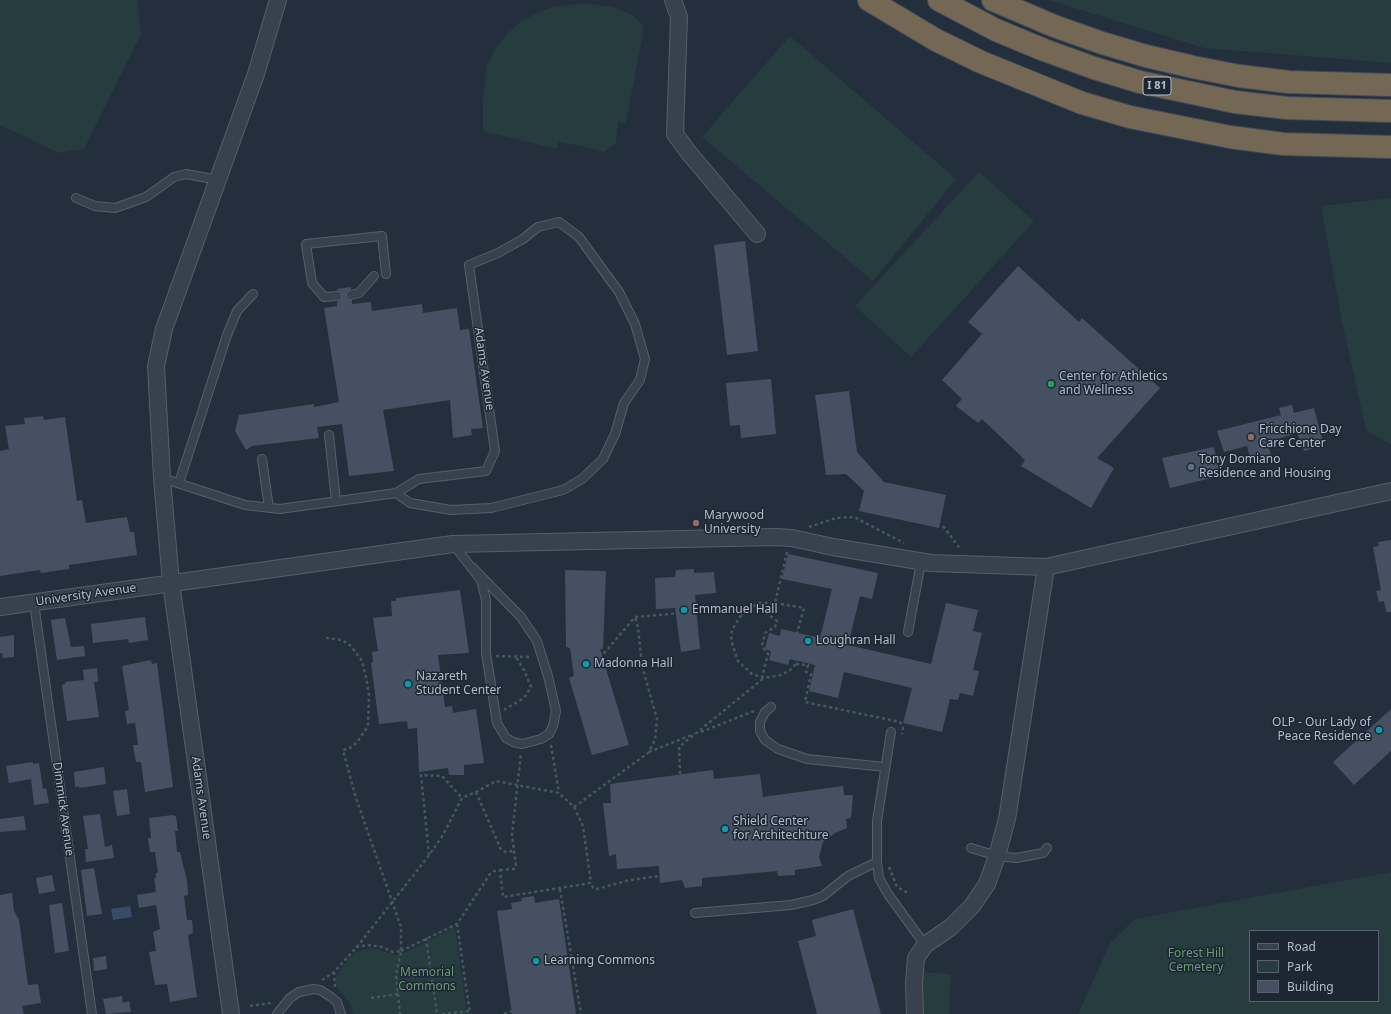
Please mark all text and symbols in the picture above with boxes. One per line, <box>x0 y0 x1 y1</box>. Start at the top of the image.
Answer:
road number: I 81 <box>1143 77 1171 95</box>
street label: Adams Avenue <box>471 326 497 412</box>
place label: Center for Athletics and Wellness <box>1059 370 1168 398</box>
marker: Center for Athletics and Wellness <box>1046 379 1056 389</box>
place label: Fricchione Day Care Center <box>1259 423 1341 451</box>
marker: Fricchione Day Care Center <box>1246 432 1256 442</box>
place label: Tony Domiano Residence and Housing <box>1199 453 1331 481</box>
marker: Tony Domiano Residence and Housing <box>1186 462 1196 472</box>
place label: Marywood University <box>704 509 764 537</box>
marker: Marywood University <box>691 518 701 528</box>
street label: University Avenue <box>35 581 137 609</box>
place label: Emmanuel Hall <box>692 603 777 617</box>
marker: Emmanuel Hall <box>679 605 689 615</box>
place label: Loughran Hall <box>816 634 896 648</box>
marker: Loughran Hall <box>803 636 813 646</box>
place label: Madonna Hall <box>594 657 673 671</box>
marker: Madonna Hall <box>581 659 591 669</box>
place label: Nazareth Student Center <box>416 670 501 698</box>
marker: Nazareth Student Center <box>403 679 413 689</box>
place label: OLP - Our Lady of Peace Residence <box>1272 716 1371 744</box>
marker: OLP - Our Lady of Peace Residence <box>1374 725 1384 735</box>
street label: Adams Avenue <box>188 755 214 841</box>
street label: Dimmick Avenue <box>49 761 77 857</box>
place label: Shield Center for Architechture <box>733 815 829 843</box>
marker: Shield Center for Architechture <box>720 824 730 834</box>
legend <box>1249 930 1379 1002</box>
text: Road <box>1287 938 1316 955</box>
park label: Forest Hill Cemetery <box>1168 947 1224 975</box>
place label: Learning Commons <box>544 954 655 968</box>
marker: Learning Commons <box>531 956 541 966</box>
text: Park <box>1287 958 1312 975</box>
park label: Memorial Commons <box>398 966 456 994</box>
text: Building <box>1287 978 1334 995</box>

